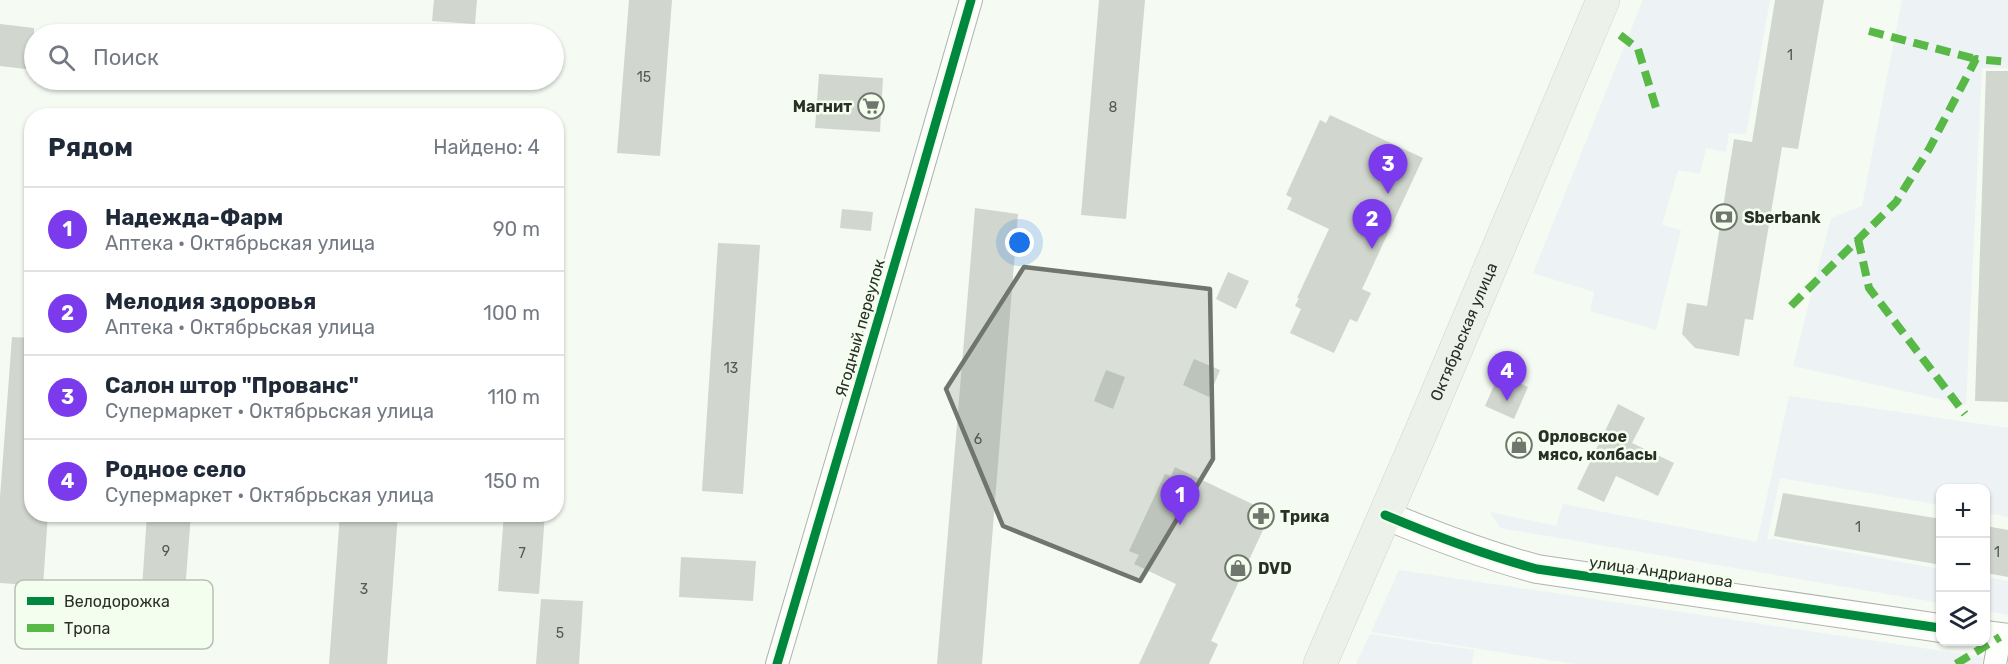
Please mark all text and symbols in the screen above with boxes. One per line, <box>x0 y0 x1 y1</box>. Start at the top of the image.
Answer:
search box <box>24 24 564 90</box>
icon: search <box>45 41 78 74</box>
text: Поиск <box>93 44 159 71</box>
house number: 1 <box>1787 47 1793 64</box>
house number: 15 <box>637 69 651 86</box>
supermarket icon: Магнит <box>856 91 886 121</box>
place label: Магнит <box>793 97 852 116</box>
house number: 8 <box>1109 99 1118 116</box>
text: Рядом <box>48 132 133 163</box>
text: Найдено: 4 <box>433 135 540 159</box>
pin: 3 <box>1368 144 1408 194</box>
pin: 2 <box>1352 200 1392 249</box>
bank icon: Sberbank <box>1709 202 1739 232</box>
text: Надежда-Фарм <box>105 204 283 231</box>
place label: Sberbank <box>1744 208 1821 227</box>
text: 1 <box>63 217 72 241</box>
text: 90 m <box>493 217 540 241</box>
your location <box>1005 228 1034 257</box>
text: Аптека · Октябрьская улица <box>105 231 375 255</box>
street label: Ягодный переулок <box>831 256 889 399</box>
street label: Октябрьская улица <box>1426 260 1501 404</box>
text: Мелодия здоровья <box>105 288 316 315</box>
text: 2 <box>61 301 74 325</box>
text: 100 m <box>483 301 540 325</box>
text: Аптека · Октябрьская улица <box>105 315 375 339</box>
pin: 4 <box>1488 352 1526 401</box>
house number: 13 <box>724 360 738 377</box>
text: Салон штор "Прованс" <box>105 372 359 399</box>
text: 3 <box>61 385 74 409</box>
text: 110 m <box>488 385 540 409</box>
text: Супермаркет · Октябрьская улица <box>105 399 434 423</box>
place label: Орловское мясо, колбасы <box>1538 427 1657 464</box>
shop icon: Орловское мясо, колбасы <box>1504 430 1534 460</box>
house number: 6 <box>974 431 982 448</box>
text: Родное село <box>105 456 246 483</box>
text: 4 <box>61 469 74 493</box>
text: 150 m <box>484 469 540 493</box>
pin: 1 <box>1160 476 1200 525</box>
text: Супермаркет · Октябрьская улица <box>105 483 434 507</box>
map controls <box>1936 484 1990 646</box>
button: + <box>1936 484 1990 538</box>
pharmacy icon: Трика <box>1246 501 1276 531</box>
place label: Трика <box>1280 507 1330 526</box>
house number: 1 <box>1855 519 1861 536</box>
button: − <box>1936 538 1990 592</box>
house number: 9 <box>162 543 170 560</box>
house number: 1 <box>1994 544 2000 561</box>
house number: 7 <box>518 545 526 562</box>
shop icon: DVD <box>1223 553 1253 583</box>
street label: улица Андрианова <box>1588 553 1734 591</box>
place label: DVD <box>1258 559 1292 578</box>
legend <box>15 580 213 649</box>
house number: 3 <box>360 581 368 598</box>
text: Велодорожка <box>64 592 170 611</box>
button: layers <box>1936 592 1990 646</box>
text: Тропа <box>64 619 110 638</box>
house number: 5 <box>556 625 564 642</box>

